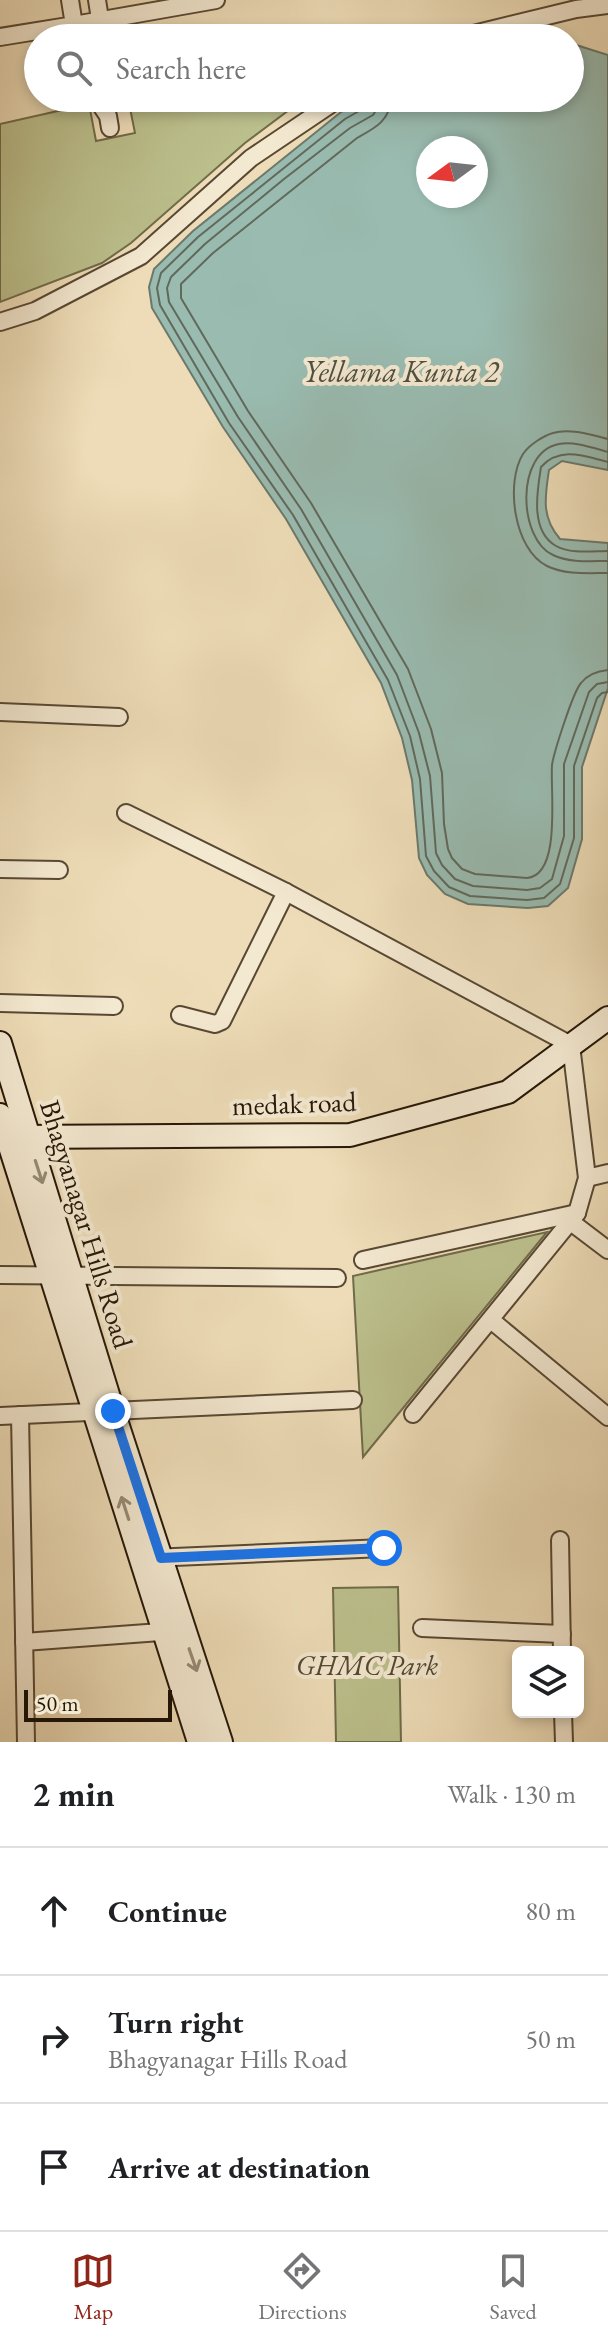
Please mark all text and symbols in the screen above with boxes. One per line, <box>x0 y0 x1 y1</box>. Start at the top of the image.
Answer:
search box <box>24 24 584 112</box>
icon: search <box>52 46 96 90</box>
text: Search here <box>116 49 246 88</box>
north arrow <box>416 136 488 208</box>
water label: Yellama Kunta 2 <box>303 352 500 391</box>
street label: medak road <box>231 1083 358 1123</box>
street label: Bhagyanagar Hills Road <box>32 1096 142 1353</box>
one-way arrow <box>32 1158 47 1184</box>
route end <box>95 1393 131 1429</box>
one-way arrow <box>116 1495 131 1520</box>
route start <box>366 1530 402 1566</box>
map controls <box>512 1646 584 1718</box>
button: layers <box>512 1646 584 1718</box>
one-way arrow <box>187 1647 202 1672</box>
park label: GHMC Park <box>296 1647 438 1683</box>
scale bar <box>24 1686 172 1722</box>
text: 50 m <box>36 1689 79 1718</box>
text: 2 min <box>32 1772 115 1816</box>
text: Walk · 130 m <box>448 1777 576 1811</box>
icon: ahead <box>32 1889 76 1933</box>
text: Continue <box>108 1892 227 1931</box>
text: 80 m <box>526 1894 576 1928</box>
text: Turn right <box>108 2003 244 2042</box>
icon: right <box>32 2017 76 2061</box>
text: 50 m <box>526 2022 576 2056</box>
text: Bhagyanagar Hills Road <box>108 2042 347 2076</box>
icon: arrive <box>32 2145 76 2189</box>
text: Arrive at destination <box>108 2148 370 2187</box>
tab: Map <box>71 2249 115 2326</box>
tab: Directions <box>258 2249 347 2326</box>
tab: Saved <box>489 2249 537 2326</box>

